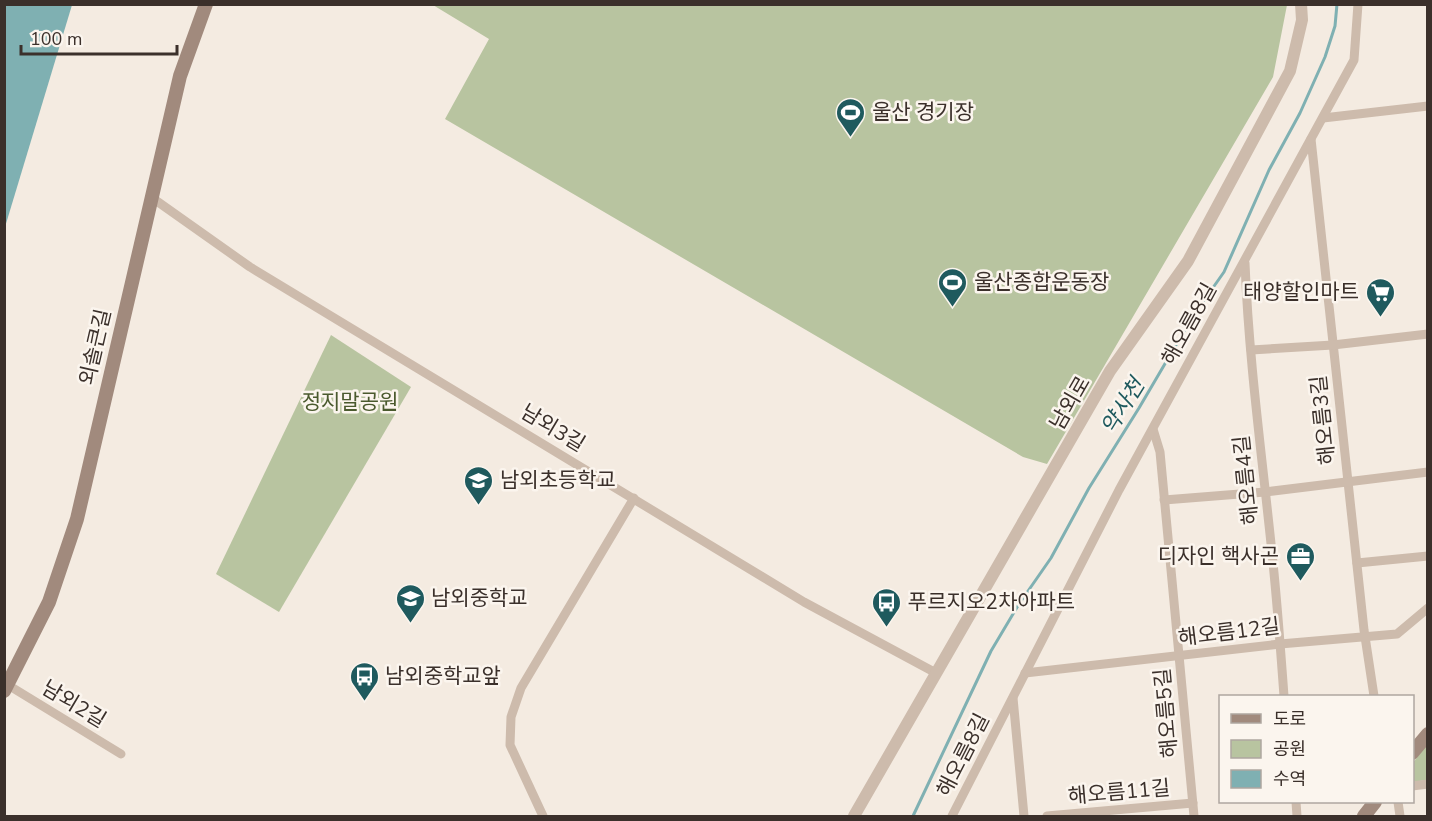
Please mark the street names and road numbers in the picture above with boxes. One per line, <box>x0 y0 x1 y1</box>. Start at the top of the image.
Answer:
street label: 해오름8길 <box>1155 278 1223 370</box>
street label: 외솔큰길 <box>73 306 117 388</box>
street label: 남외로 <box>1043 371 1097 435</box>
street label: 해오름3길 <box>1304 374 1342 466</box>
street label: 남외3길 <box>516 398 590 458</box>
street label: 해오름4길 <box>1227 434 1265 526</box>
street label: 해오름12길 <box>1176 612 1282 652</box>
street label: 해오름5길 <box>1148 667 1184 759</box>
street label: 남외2길 <box>37 674 111 734</box>
street label: 해오름8길 <box>930 709 996 801</box>
street label: 해오름11길 <box>1067 774 1171 810</box>

